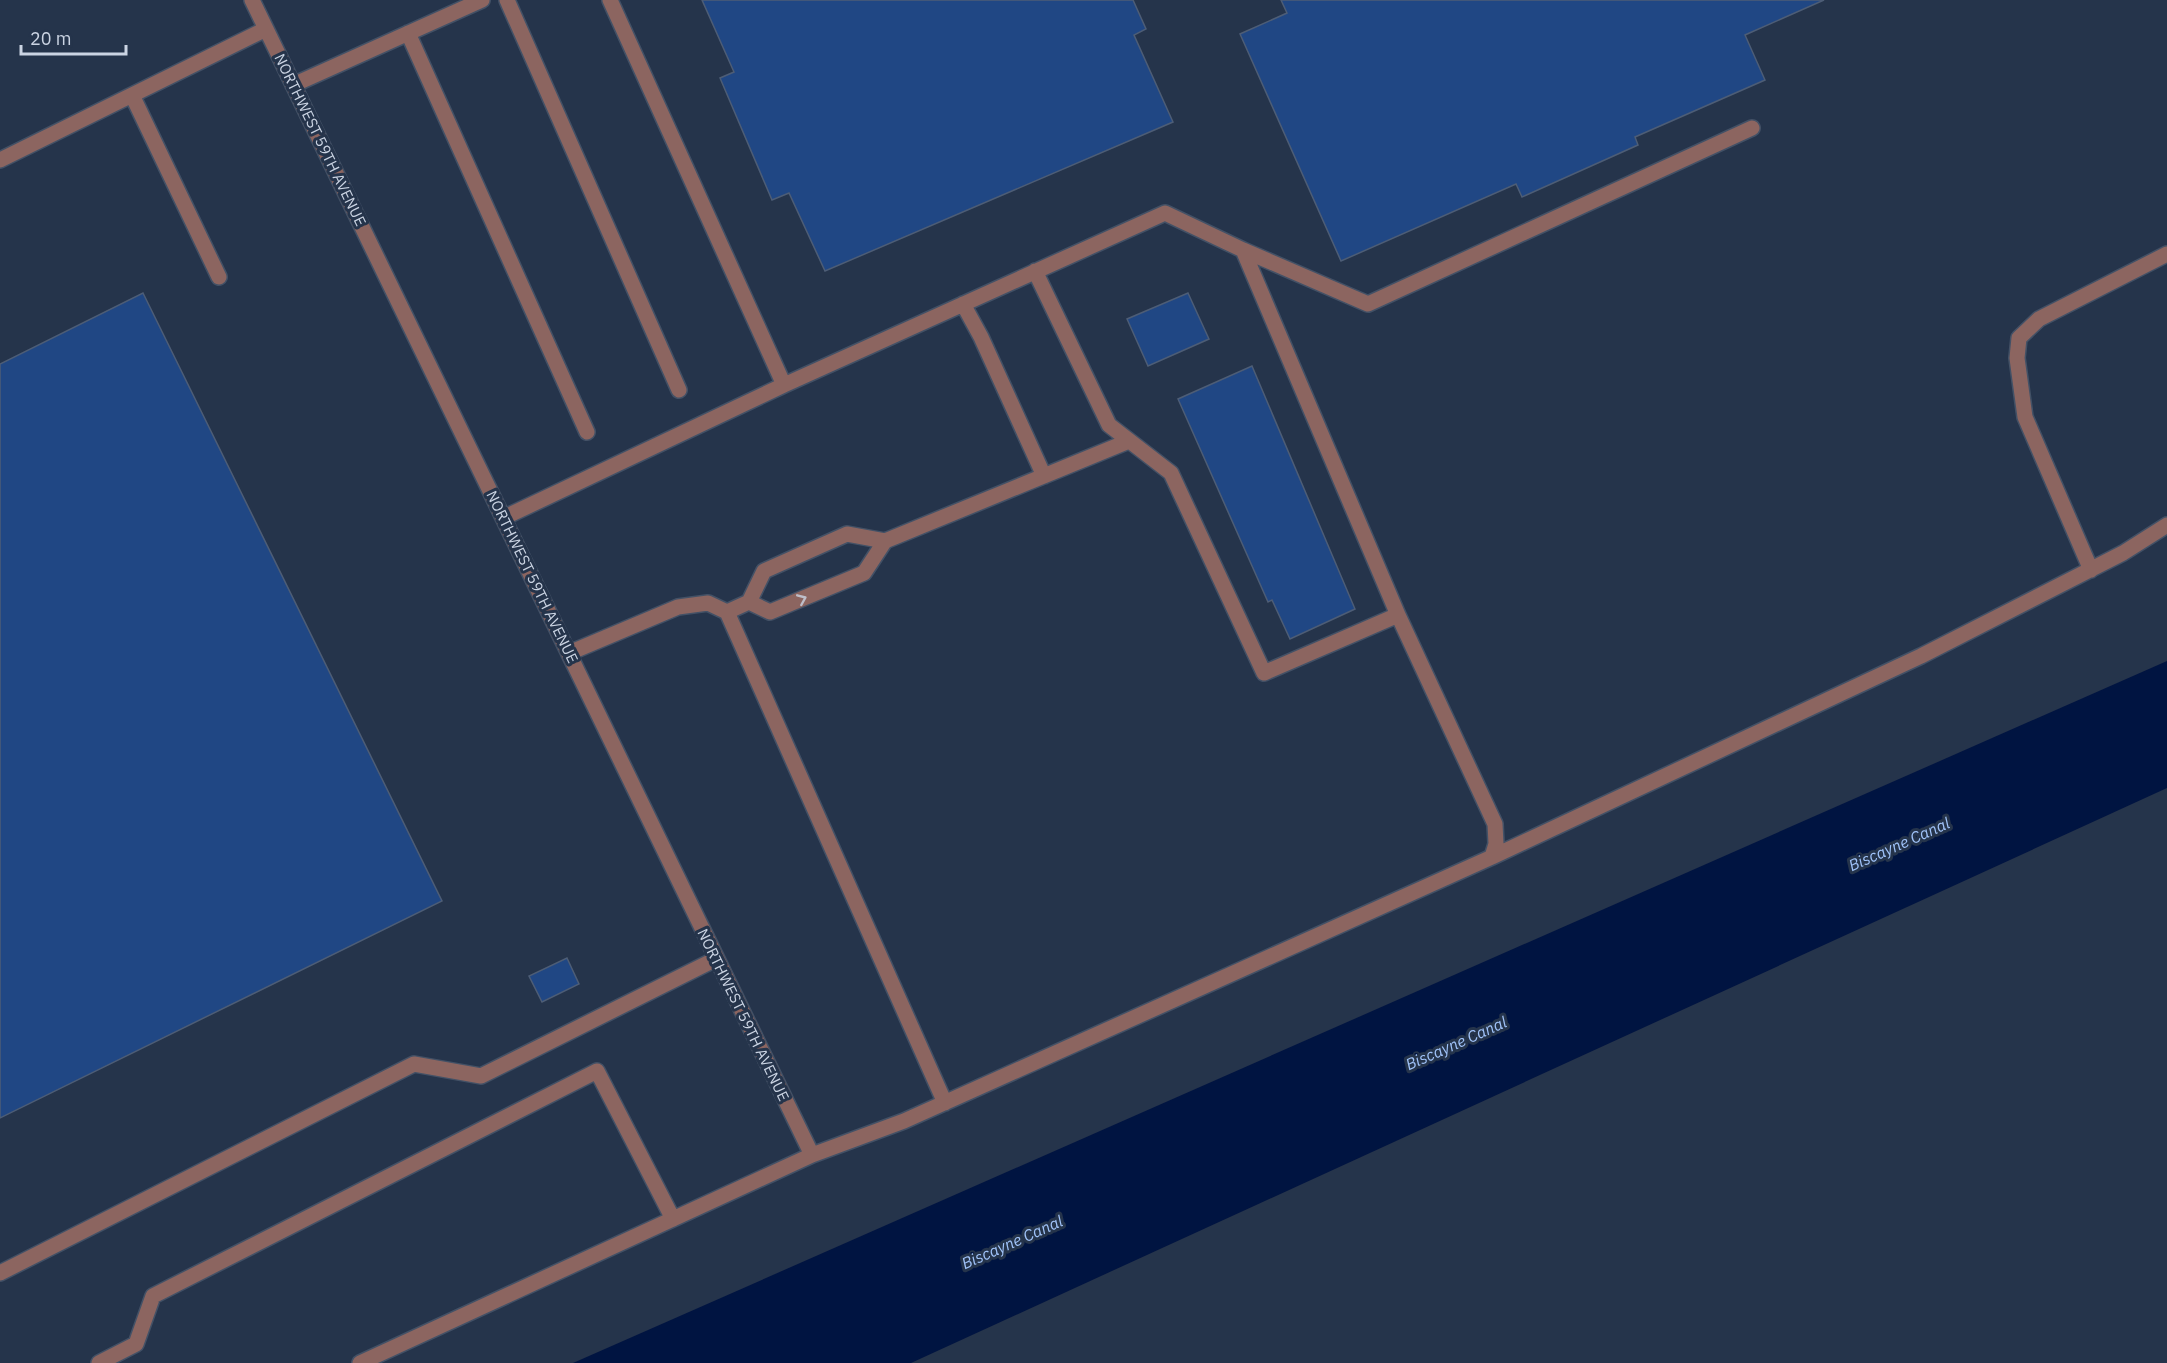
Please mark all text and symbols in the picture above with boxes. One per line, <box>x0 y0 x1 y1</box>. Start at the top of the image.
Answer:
scale bar <box>21 18 126 56</box>
text: 20 m <box>30 27 72 50</box>
street label: NORTHWEST 59TH AVENUE <box>270 50 371 229</box>
street label: NORTHWEST 59TH AVENUE <box>482 487 583 666</box>
one-way arrow <box>796 594 807 606</box>
water label: Biscayne Canal <box>1845 812 1953 875</box>
street label: NORTHWEST 59TH AVENUE <box>693 925 794 1104</box>
water label: Biscayne Canal <box>1402 1011 1510 1074</box>
water label: Biscayne Canal <box>958 1210 1066 1273</box>

